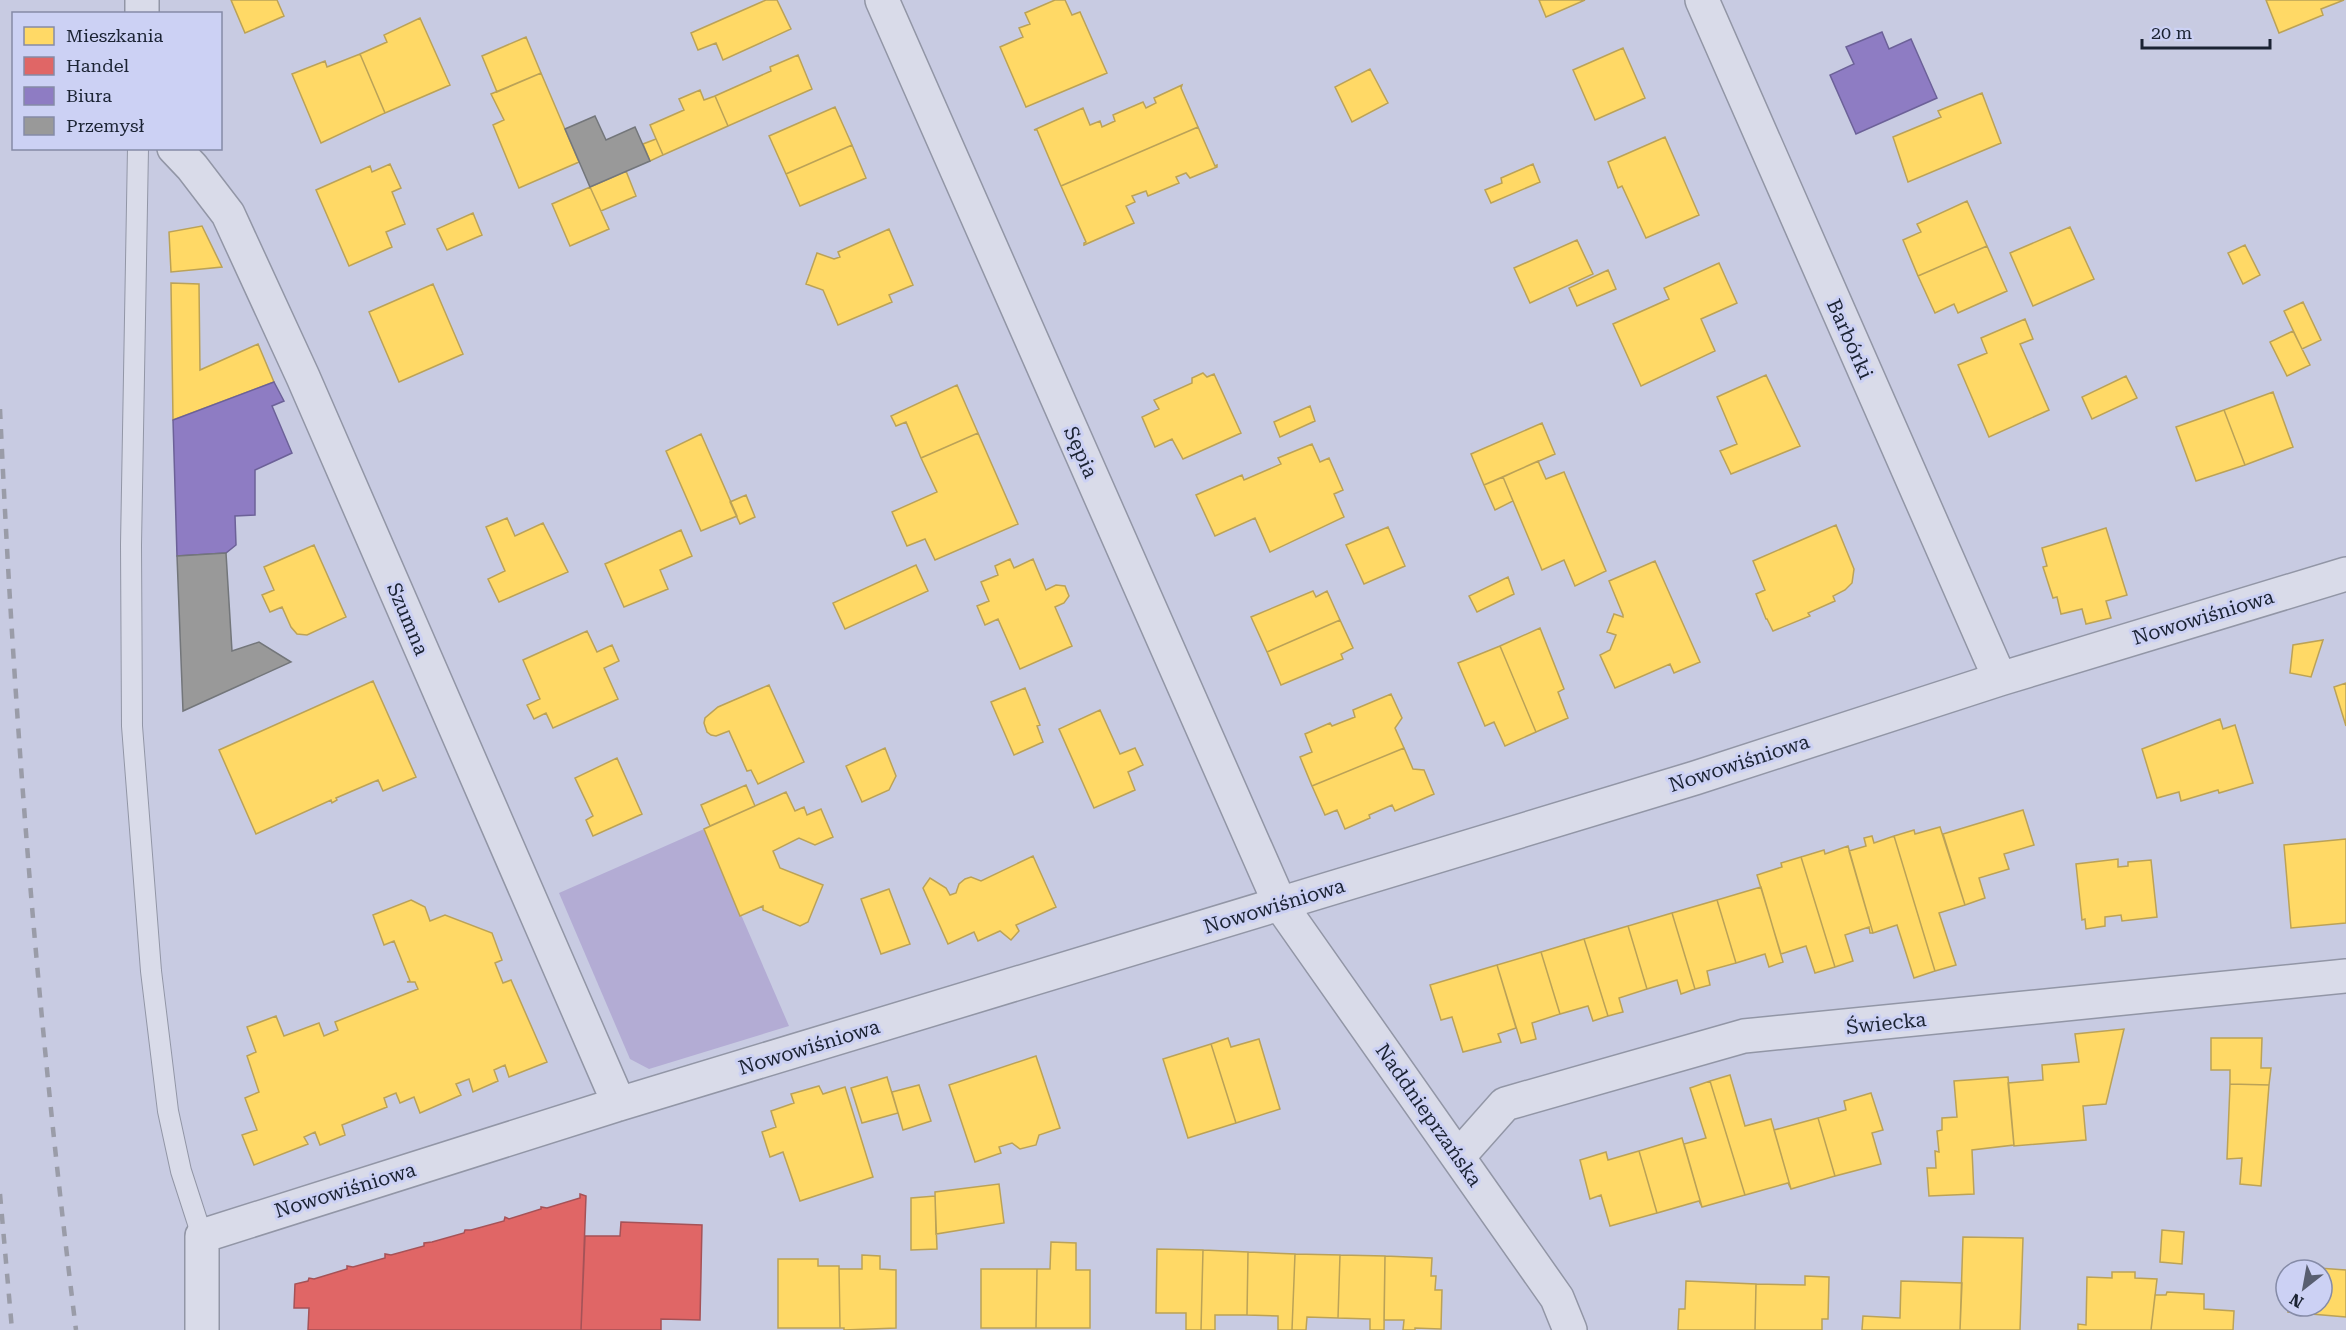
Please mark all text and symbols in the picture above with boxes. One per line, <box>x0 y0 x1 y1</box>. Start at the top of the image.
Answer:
legend <box>12 12 222 150</box>
scale bar <box>2142 12 2270 50</box>
text: 20 m <box>2151 22 2192 43</box>
text: Mieszkania <box>66 25 163 46</box>
text: Handel <box>66 55 129 76</box>
text: Biura <box>66 85 112 106</box>
text: Przemysł <box>66 115 145 136</box>
street label: Barbórki <box>1822 295 1878 383</box>
street label: Sępia <box>1059 422 1103 482</box>
street label: Szumna <box>382 579 434 659</box>
street label: Nowowiśniowa <box>2129 584 2277 650</box>
street label: Nowowiśniowa <box>1666 729 1813 797</box>
street label: Nowowiśniowa <box>1200 873 1348 939</box>
street label: Świecka <box>1845 1007 1927 1039</box>
street label: Nowowiśniowa <box>735 1014 883 1080</box>
street label: Naddnieprzańska <box>1371 1039 1487 1191</box>
street label: Nowowiśniowa <box>271 1157 419 1223</box>
north arrow <box>2274 1258 2334 1318</box>
text: N <box>2286 1289 2307 1312</box>

